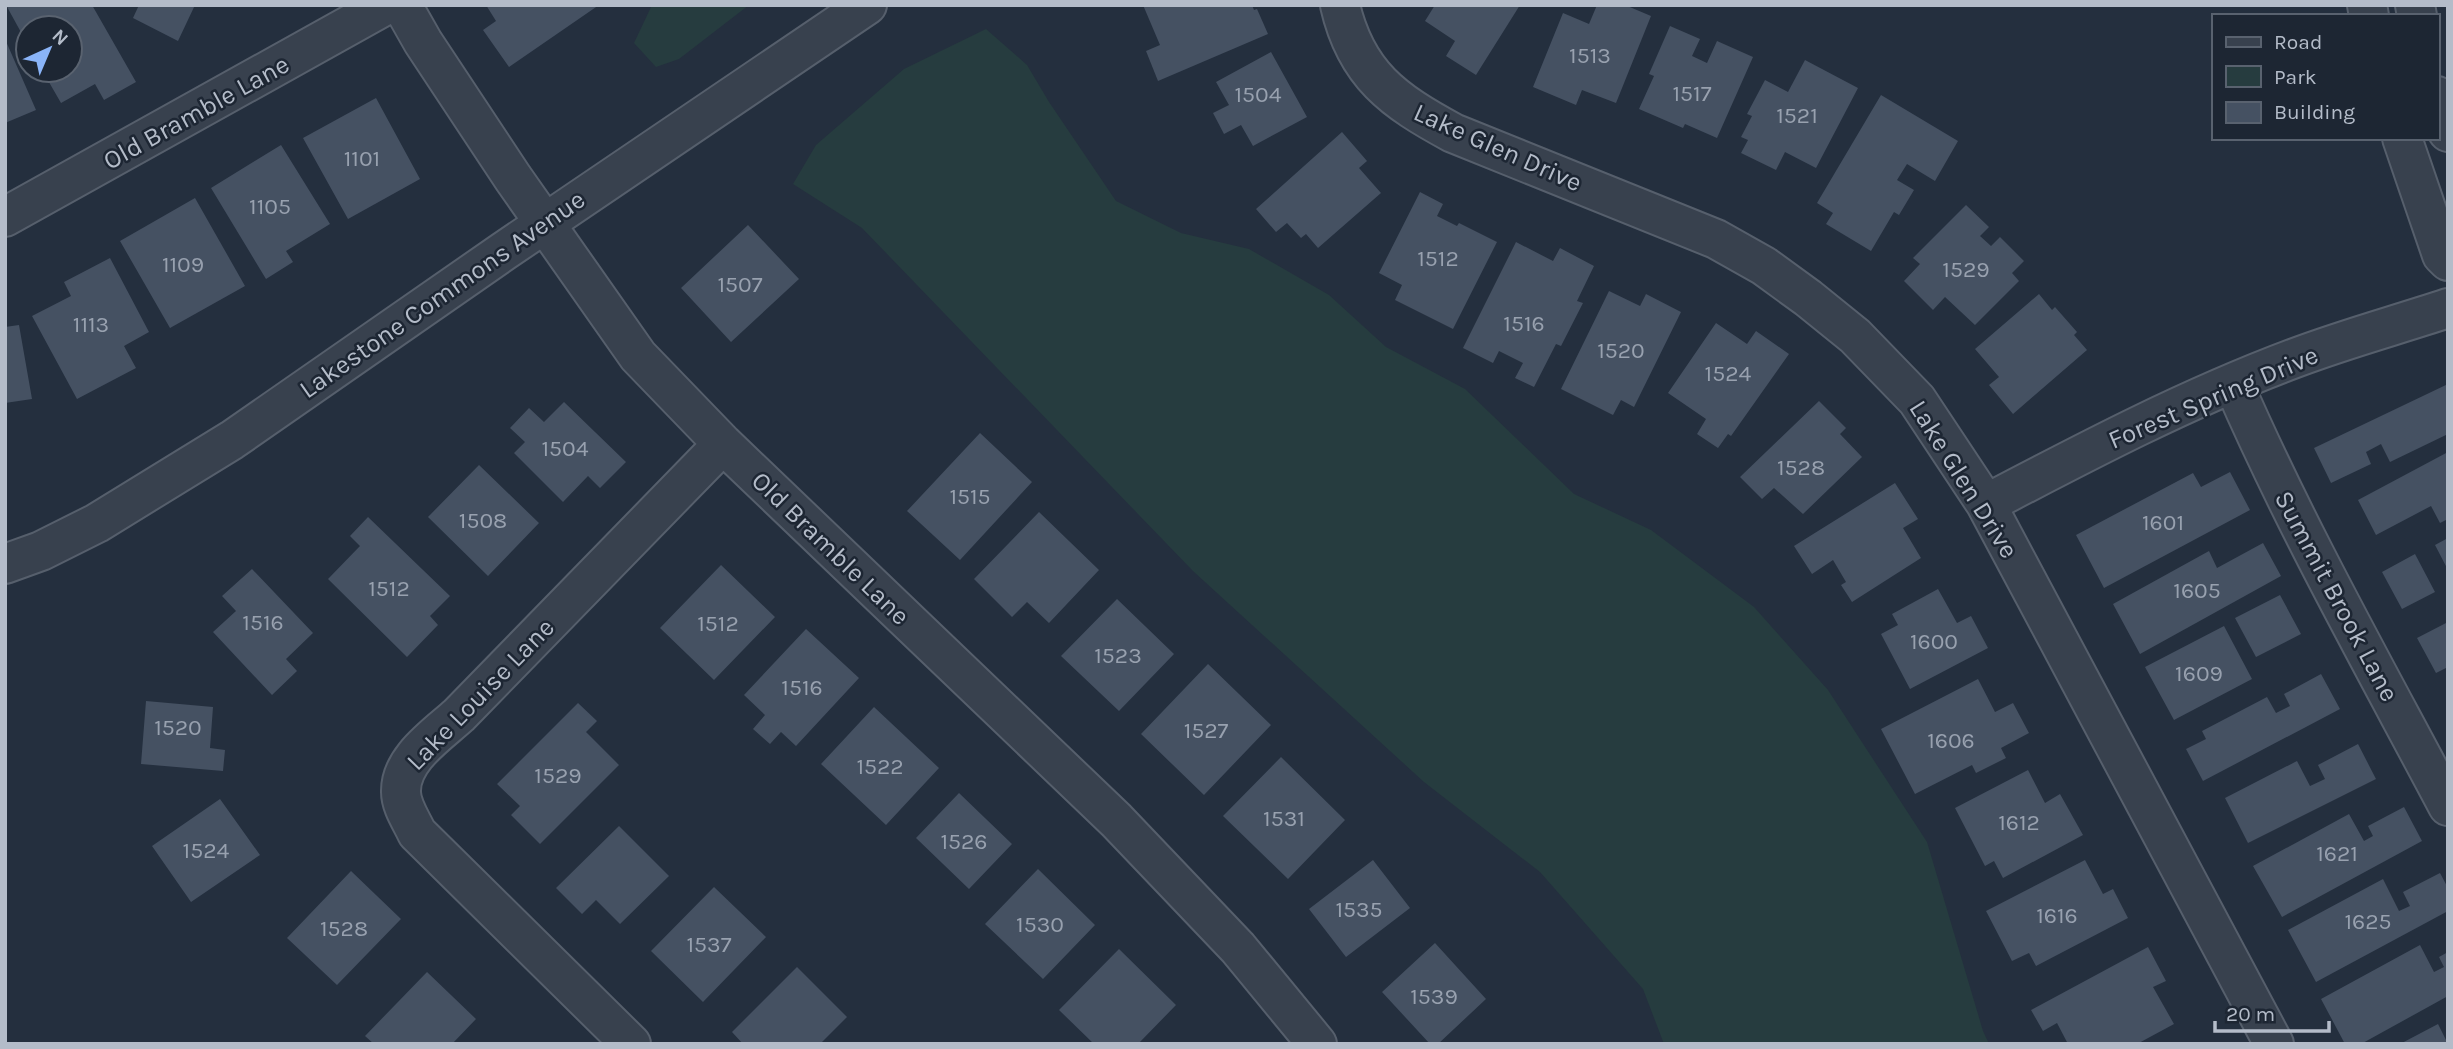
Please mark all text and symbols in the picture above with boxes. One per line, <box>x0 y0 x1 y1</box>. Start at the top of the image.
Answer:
north arrow <box>14 14 84 84</box>
legend <box>2212 14 2439 140</box>
text: N <box>48 25 73 50</box>
text: Road <box>2274 30 2322 54</box>
house number: 1513 <box>1569 42 1611 69</box>
street label: Old Bramble Lane <box>98 49 295 176</box>
text: Park <box>2274 65 2317 89</box>
house number: 1517 <box>1673 80 1712 107</box>
house number: 1504 <box>1234 81 1282 108</box>
street label: Lake Glen Drive <box>1409 97 1587 198</box>
text: Building <box>2274 100 2355 124</box>
house number: 1521 <box>1776 102 1818 129</box>
house number: 1101 <box>344 145 380 172</box>
street label: Lakestone Commons Avenue <box>294 184 591 405</box>
house number: 1105 <box>249 193 291 220</box>
house number: 1512 <box>1417 245 1459 272</box>
house number: 1109 <box>162 251 204 278</box>
house number: 1529 <box>1942 256 1990 283</box>
house number: 1507 <box>717 271 763 298</box>
house number: 1516 <box>1503 310 1545 337</box>
house number: 1113 <box>73 311 109 338</box>
house number: 1520 <box>1597 337 1645 364</box>
street label: Forest Spring Drive <box>2104 339 2323 456</box>
house number: 1524 <box>1705 360 1752 387</box>
street label: Lake Glen Drive <box>1903 394 2025 564</box>
house number: 1504 <box>541 435 589 462</box>
house number: 1528 <box>1777 454 1825 481</box>
street label: Old Bramble Lane <box>745 465 916 632</box>
house number: 1515 <box>949 483 991 510</box>
street label: Summit Brook Lane <box>2268 486 2405 707</box>
house number: 1508 <box>459 507 507 534</box>
house number: 1601 <box>2142 509 2184 536</box>
house number: 1512 <box>368 575 410 602</box>
house number: 1605 <box>2173 577 2221 604</box>
house number: 1516 <box>242 609 284 636</box>
house number: 1512 <box>697 610 739 637</box>
street label: Lake Louise Lane <box>400 612 561 777</box>
house number: 1600 <box>1910 628 1958 655</box>
house number: 1523 <box>1094 642 1142 669</box>
house number: 1609 <box>2175 660 2223 687</box>
house number: 1516 <box>781 674 823 701</box>
house number: 1520 <box>154 714 202 741</box>
house number: 1527 <box>1184 717 1229 744</box>
house number: 1606 <box>1927 727 1975 754</box>
house number: 1522 <box>856 753 904 780</box>
house number: 1529 <box>534 762 582 789</box>
house number: 1531 <box>1263 805 1305 832</box>
house number: 1612 <box>1998 809 2040 836</box>
house number: 1526 <box>940 828 988 855</box>
house number: 1524 <box>183 837 230 864</box>
house number: 1621 <box>2316 840 2358 867</box>
house number: 1535 <box>1335 896 1383 923</box>
house number: 1616 <box>2036 902 2078 929</box>
house number: 1625 <box>2344 908 2392 935</box>
house number: 1530 <box>1016 911 1064 938</box>
house number: 1528 <box>320 915 368 942</box>
house number: 1537 <box>687 931 732 958</box>
house number: 1539 <box>1410 983 1458 1010</box>
scale bar <box>2215 990 2329 1034</box>
text: 20 m <box>2226 1002 2275 1026</box>

